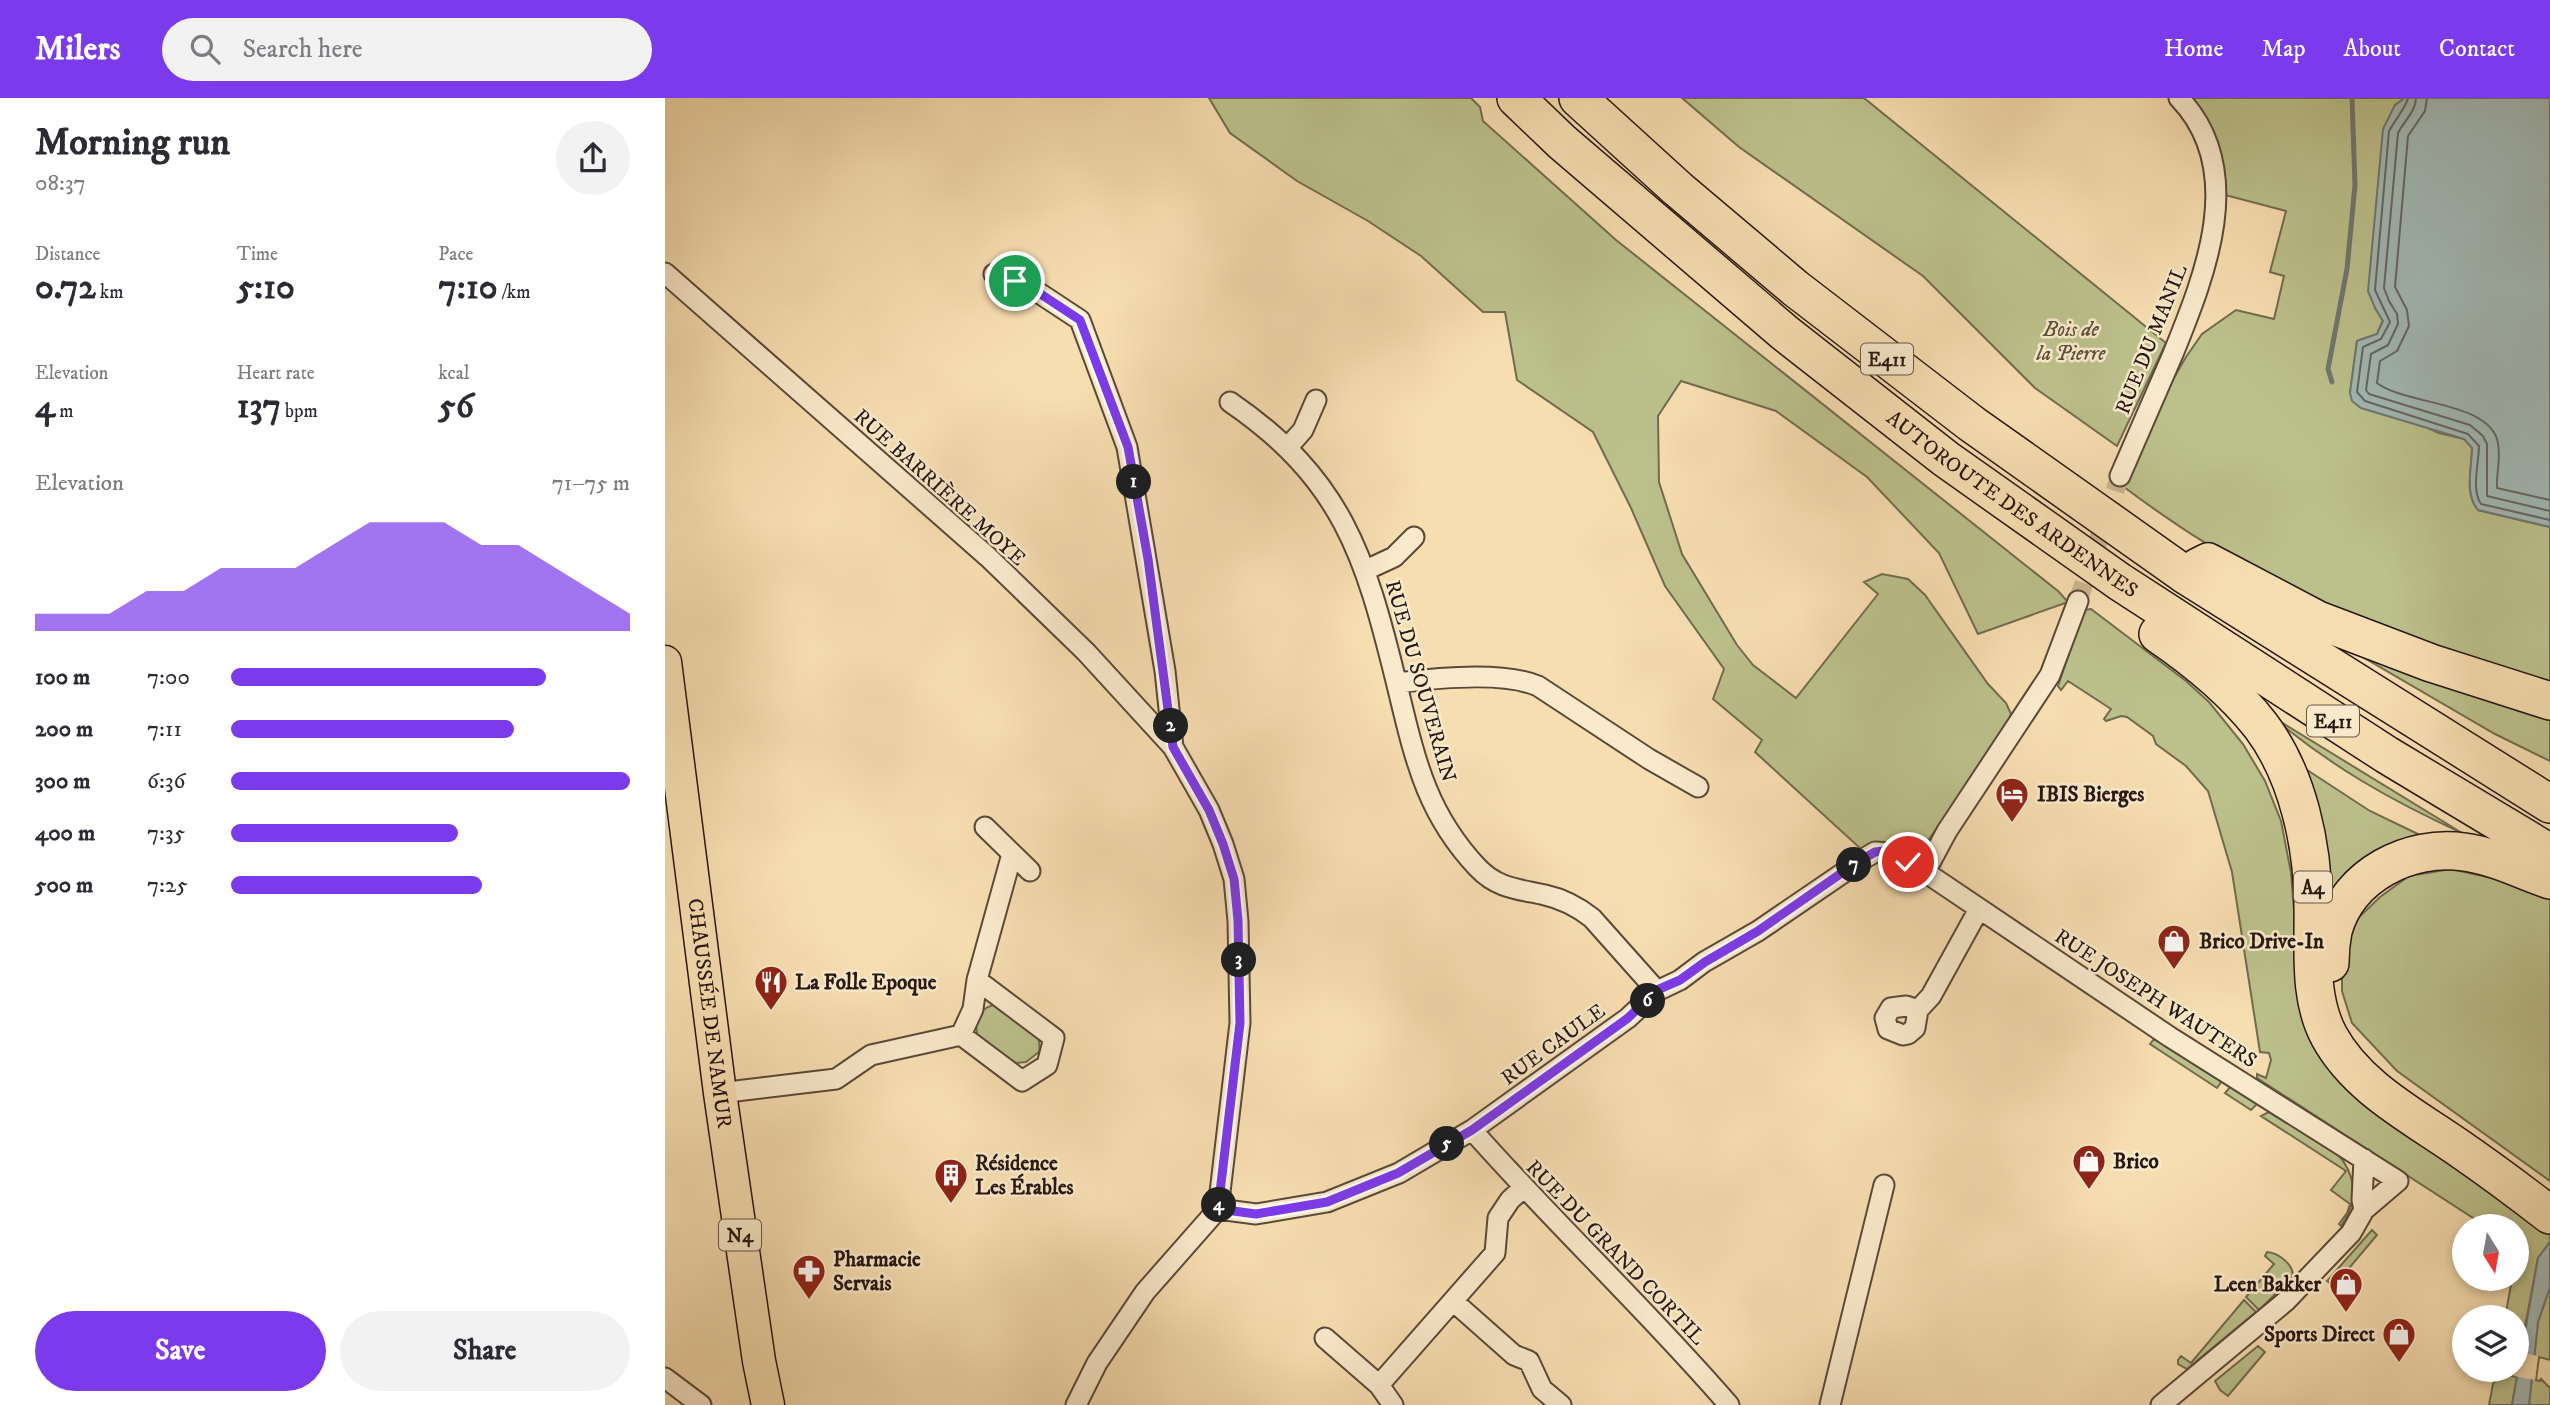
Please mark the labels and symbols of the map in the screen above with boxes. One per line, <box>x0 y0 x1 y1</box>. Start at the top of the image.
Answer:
pin <box>985 251 1045 311</box>
street label: RUE DU MANIL <box>2110 261 2194 418</box>
park label: Bois de la Pierre <box>2036 317 2106 367</box>
road number: E411 <box>1861 344 1913 374</box>
street label: RUE BARRIÈRE MOYE <box>848 403 1031 572</box>
street label: AUTOROUTE DES ARDENNES <box>1881 405 2143 604</box>
pin: 1 <box>1117 464 1151 500</box>
street label: RUE DU SOUVERAIN <box>1379 577 1461 785</box>
road number: E411 <box>2307 706 2359 736</box>
pin: 2 <box>1154 708 1189 744</box>
hotel icon: IBIS Bierges <box>1993 775 2031 824</box>
place label: IBIS Bierges <box>2037 782 2144 808</box>
pin <box>1878 832 1938 892</box>
pin: 7 <box>1837 848 1871 882</box>
road number: A4 <box>2294 872 2332 902</box>
street label: CHAUSSÉE DE NAMUR <box>681 897 737 1130</box>
shop icon: Brico Drive-In <box>2155 922 2193 971</box>
street label: RUE JOSEPH WAUTERS <box>2049 924 2262 1074</box>
place label: Brico Drive-In <box>2199 929 2325 955</box>
pin: 3 <box>1221 942 1257 978</box>
restaurant icon: La Folle Epoque <box>752 963 790 1012</box>
place label: La Folle Epoque <box>795 970 937 996</box>
pin: 6 <box>1630 984 1665 1018</box>
street label: RUE CAULE <box>1496 998 1611 1091</box>
pin: 5 <box>1429 1126 1465 1162</box>
shop icon: Brico <box>2070 1142 2108 1191</box>
place label: Brico <box>2113 1149 2159 1175</box>
place label: Résidence Les Érables <box>975 1151 1074 1201</box>
street label: RUE DU GRAND CORTIL <box>1520 1155 1711 1351</box>
building icon: Résidence Les Érables <box>932 1156 970 1205</box>
pin: 4 <box>1201 1188 1237 1222</box>
north arrow <box>2452 1214 2529 1292</box>
road number: N4 <box>719 1219 761 1250</box>
place label: Pharmacie Servais <box>833 1247 921 1297</box>
pharmacy icon: Pharmacie Servais <box>790 1252 828 1301</box>
shop icon: Leen Bakker <box>2327 1265 2365 1314</box>
place label: Leen Bakker <box>2214 1272 2322 1298</box>
shop icon: Sports Direct <box>2380 1315 2418 1364</box>
place label: Sports Direct <box>2264 1322 2375 1348</box>

